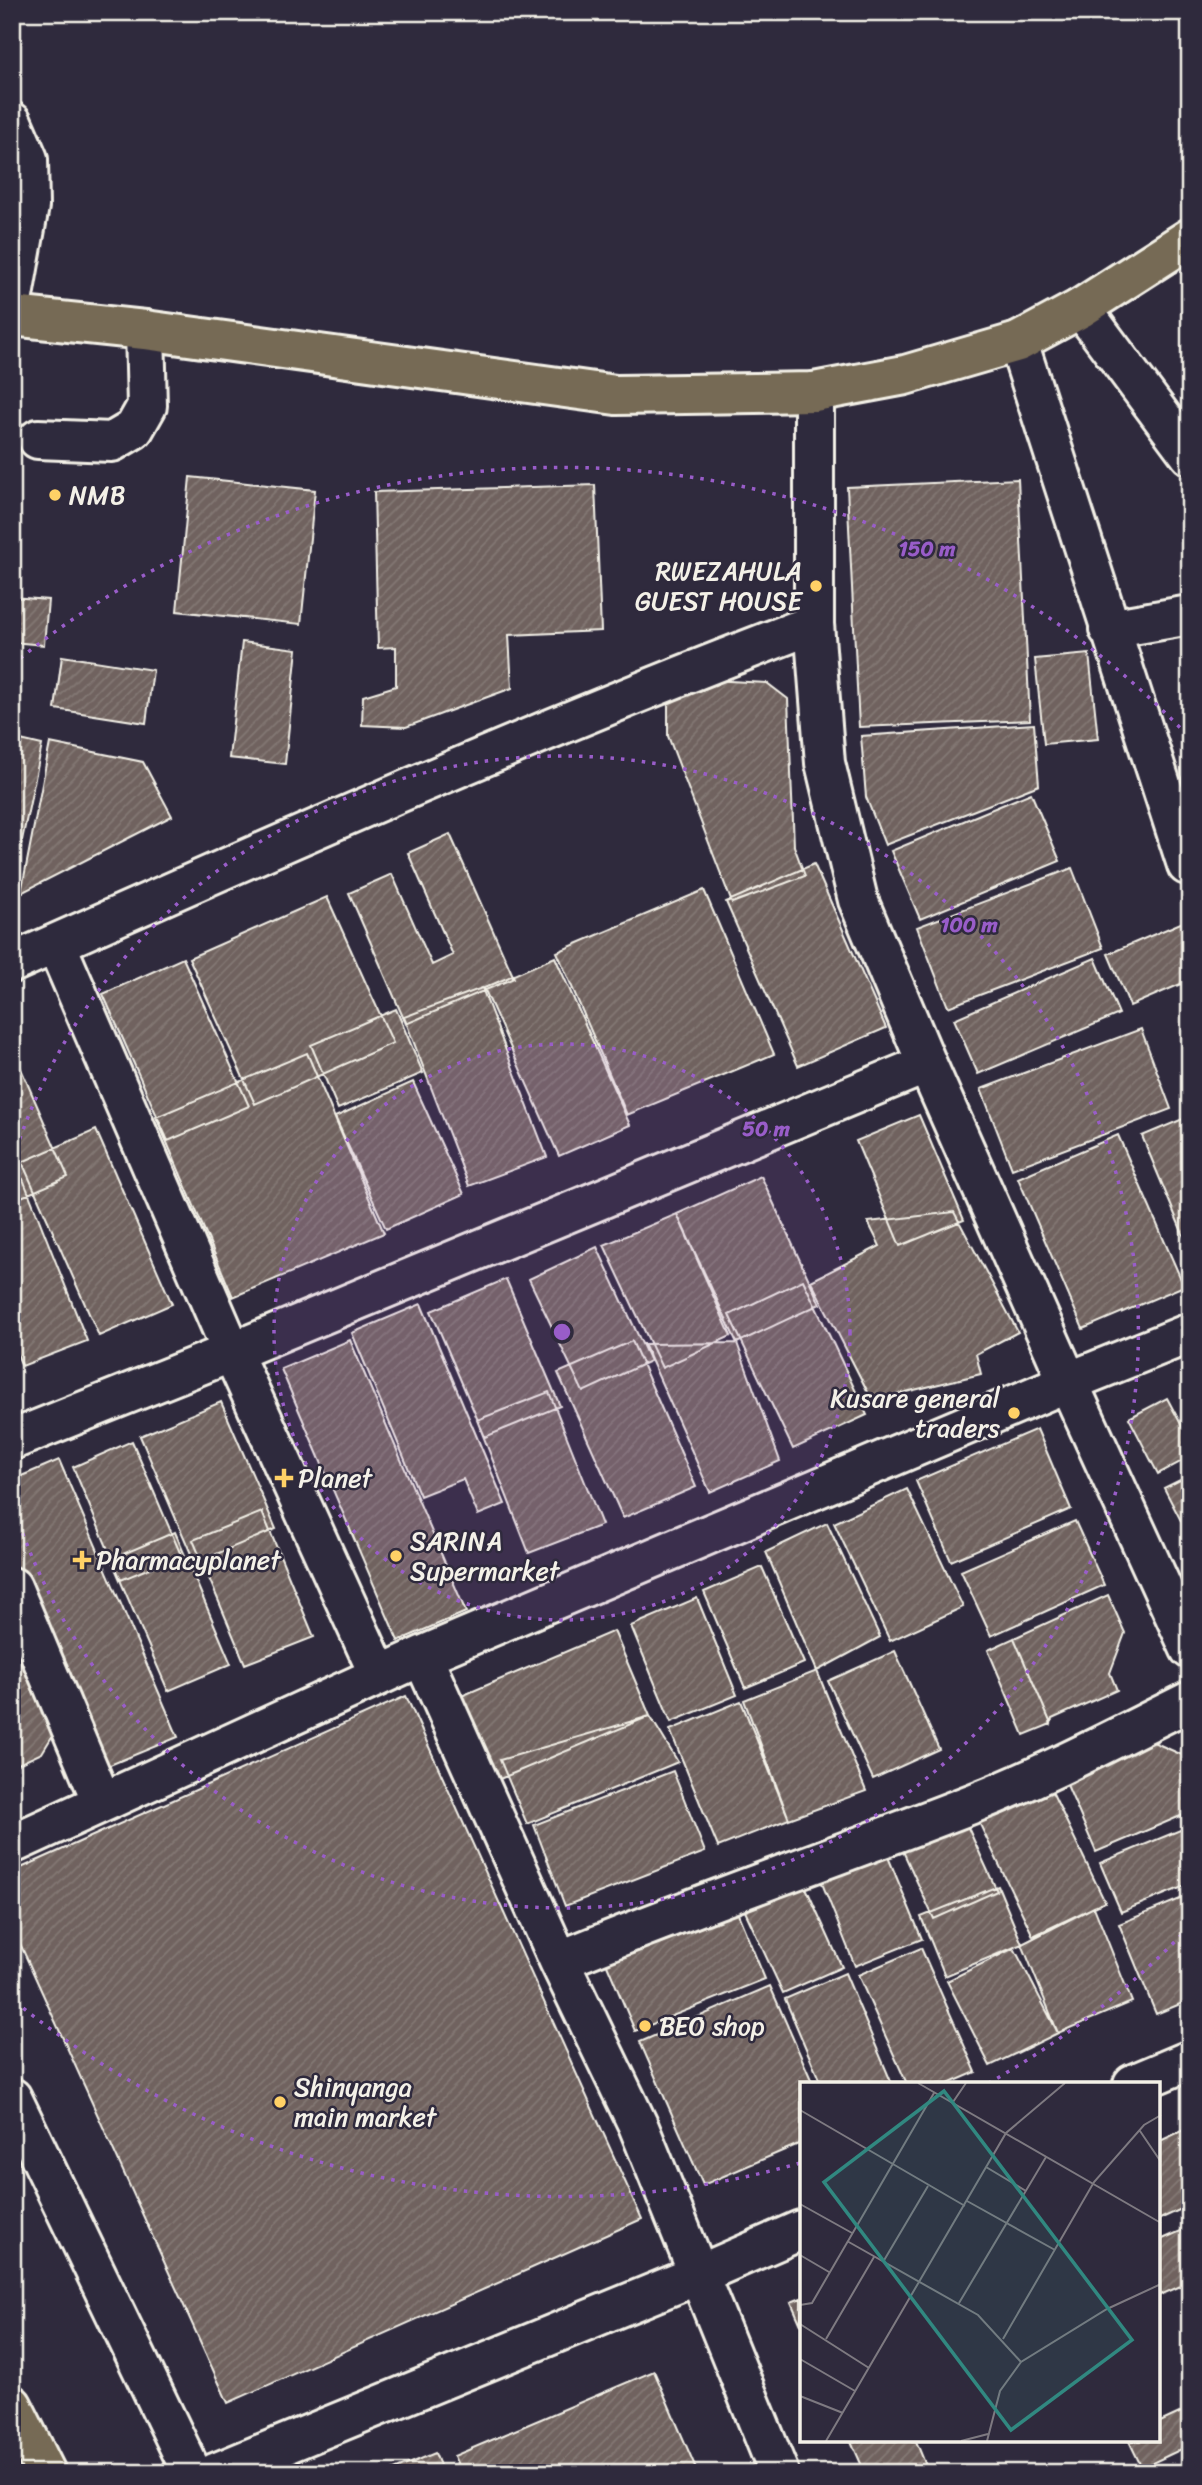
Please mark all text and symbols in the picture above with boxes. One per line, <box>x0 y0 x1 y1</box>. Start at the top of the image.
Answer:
place label: NMB <box>69 472 126 518</box>
marker: NMB <box>47 487 63 503</box>
text: 150 m <box>899 530 956 568</box>
place label: RWEZAHULA GUEST HOUSE <box>635 548 804 624</box>
marker: RWEZAHULA GUEST HOUSE <box>808 578 824 594</box>
text: 100 m <box>940 906 998 944</box>
text: 50 m <box>742 1110 791 1148</box>
centre of rings <box>550 1320 574 1344</box>
place label: Kusare general traders <box>830 1375 1001 1451</box>
marker: Kusare general traders <box>1006 1405 1022 1421</box>
place label: Planet <box>298 1455 374 1501</box>
marker: Planet <box>276 1470 292 1486</box>
place label: SARINA Supermarket <box>410 1518 561 1594</box>
place label: Pharmacyplanet <box>96 1537 282 1583</box>
marker: SARINA Supermarket <box>388 1548 404 1564</box>
marker: Pharmacyplanet <box>74 1552 90 1568</box>
place label: BEO shop <box>659 2003 765 2049</box>
marker: BEO shop <box>637 2018 653 2034</box>
place label: Shinyanga main market <box>294 2064 438 2140</box>
inset map <box>800 2082 1160 2443</box>
marker: Shinyanga main market <box>272 2094 288 2110</box>

